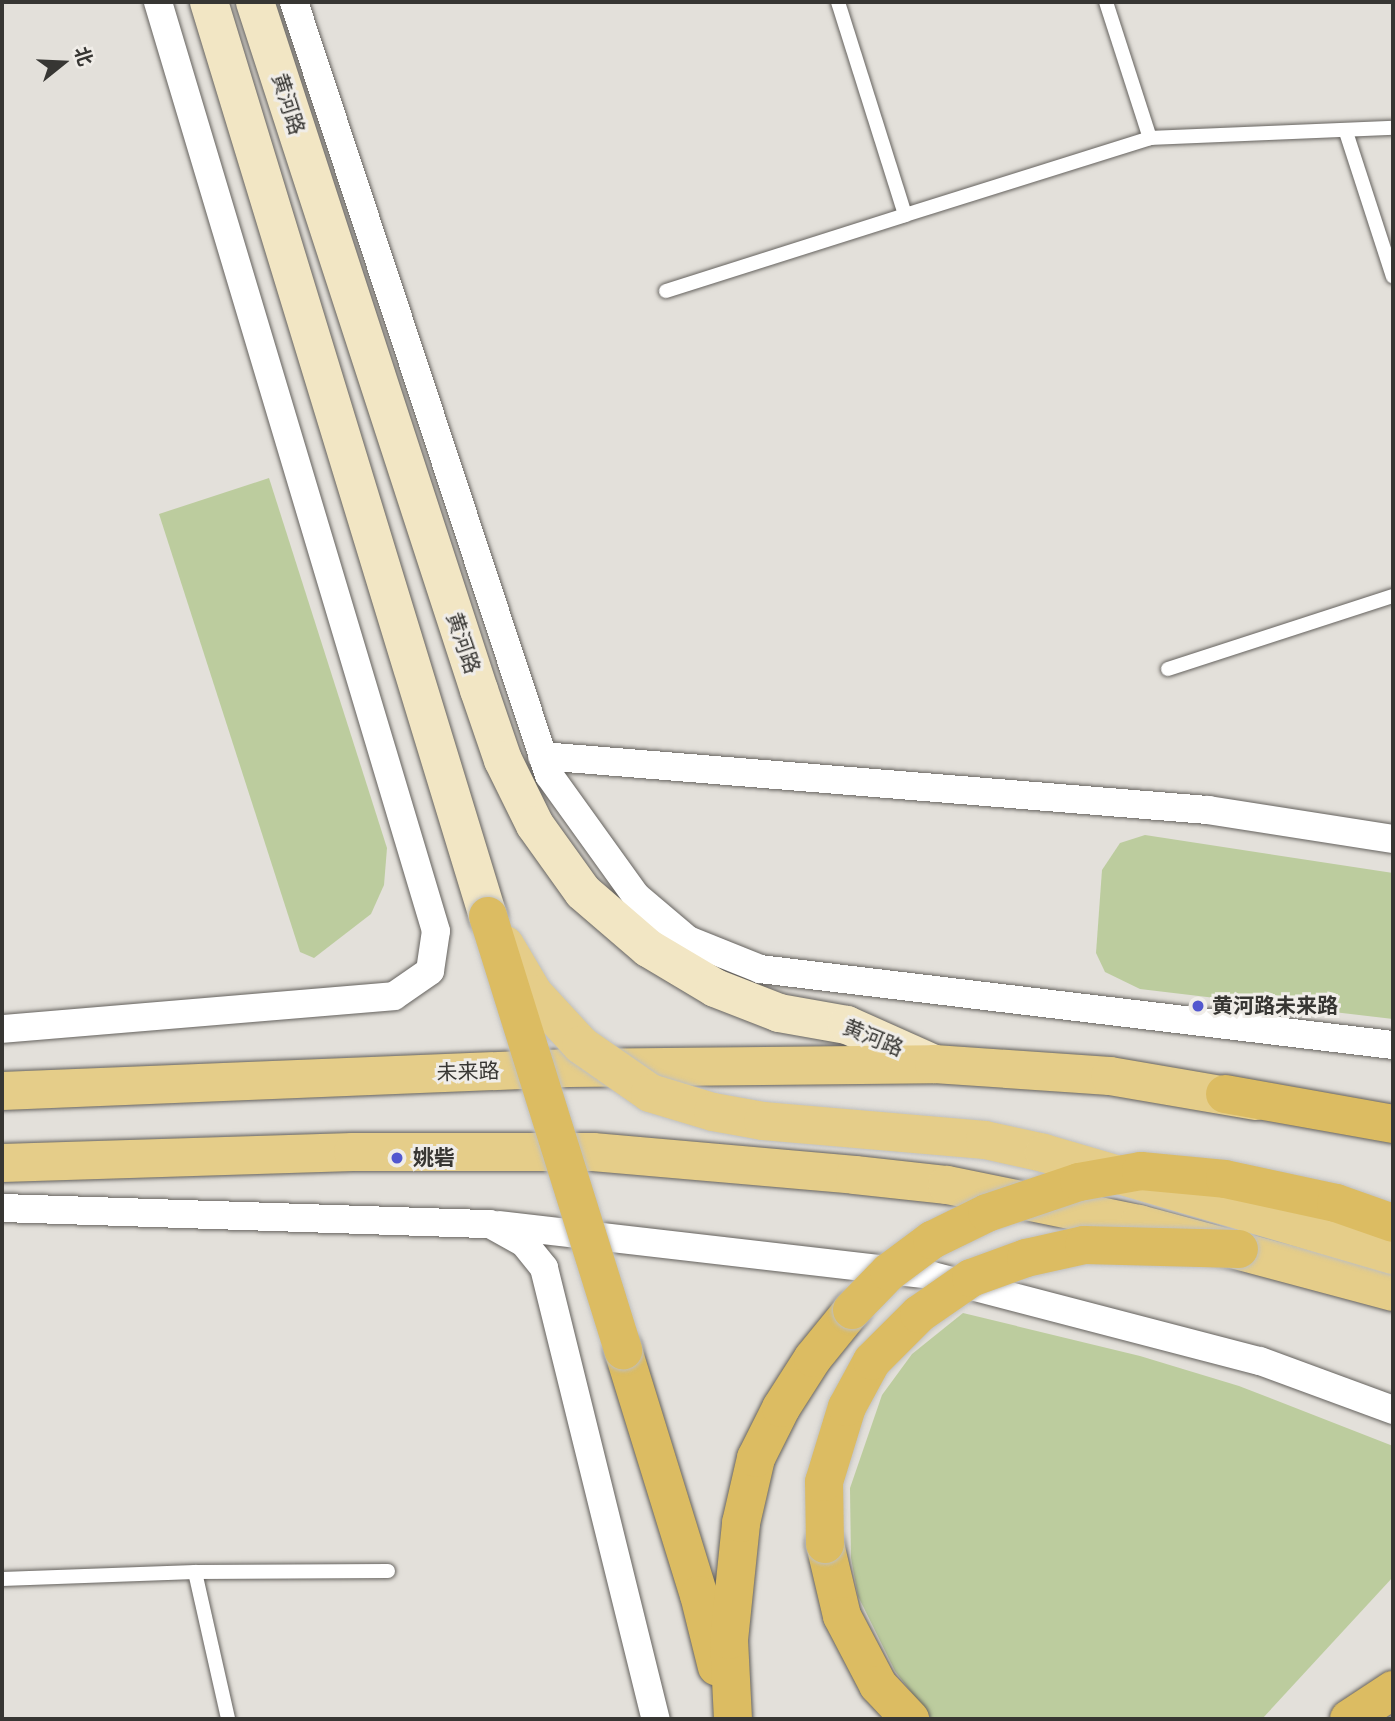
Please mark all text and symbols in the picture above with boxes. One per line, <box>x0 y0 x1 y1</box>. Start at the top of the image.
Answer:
north arrow <box>28 28 98 98</box>
text: 北 <box>70 44 97 69</box>
street label: 黄河路 <box>266 70 310 138</box>
street label: 黄河路 <box>441 609 485 677</box>
place label: 黄河路未来路 <box>1212 993 1338 1019</box>
marker: 黄河路未来路 <box>1190 998 1206 1014</box>
street label: 黄河路 <box>839 1015 907 1061</box>
street label: 未来路 <box>436 1058 500 1086</box>
place label: 姚砦 <box>413 1145 455 1171</box>
marker: 姚砦 <box>387 1148 407 1168</box>

